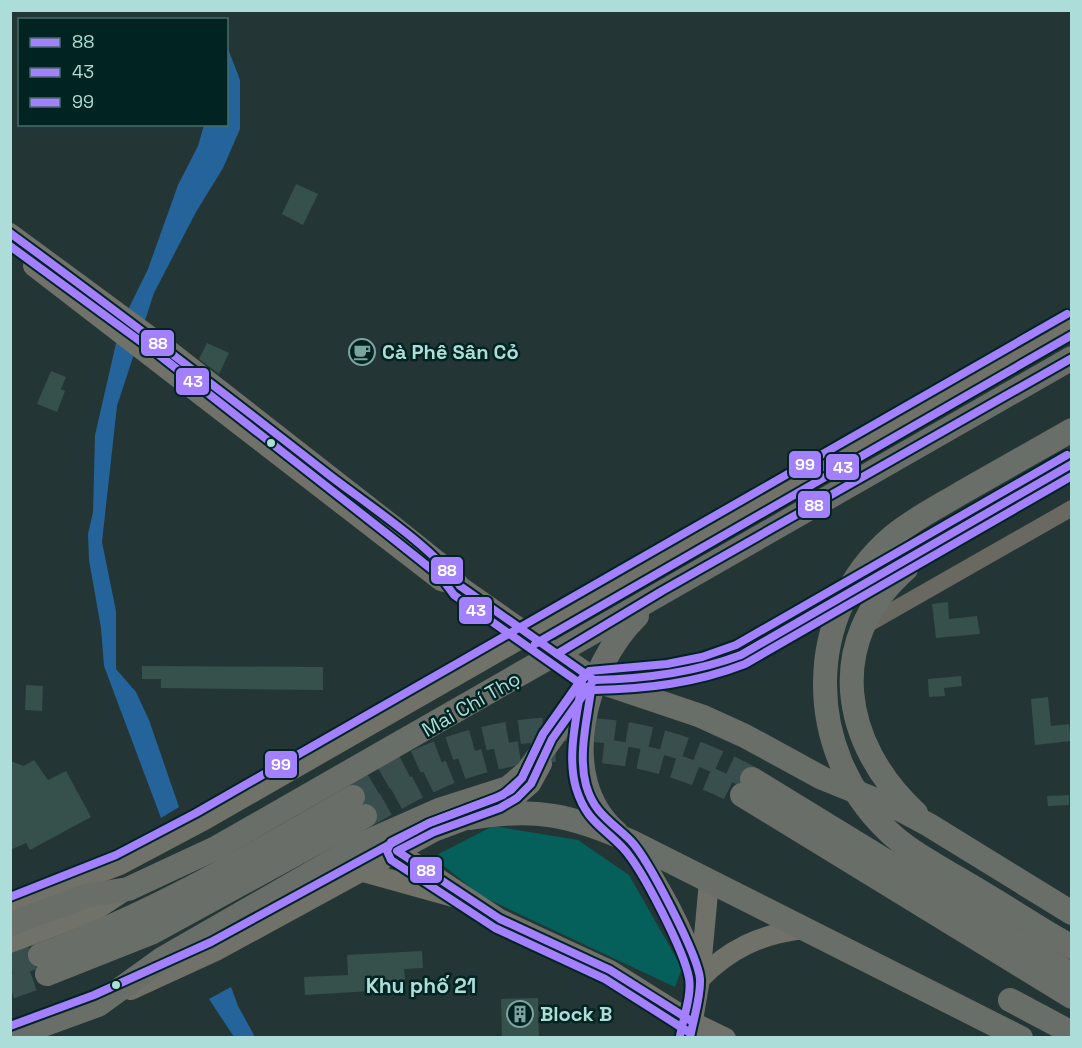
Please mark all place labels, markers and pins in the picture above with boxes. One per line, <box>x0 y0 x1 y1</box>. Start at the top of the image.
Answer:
cafe icon: Cà Phê Sân Cỏ <box>347 337 377 367</box>
place label: Cà Phê Sân Cỏ <box>382 339 519 365</box>
unlabelled marker <box>265 437 277 449</box>
unlabelled marker <box>110 979 122 991</box>
building icon: Block B <box>505 999 535 1029</box>
place label: Block B <box>540 1001 612 1027</box>

